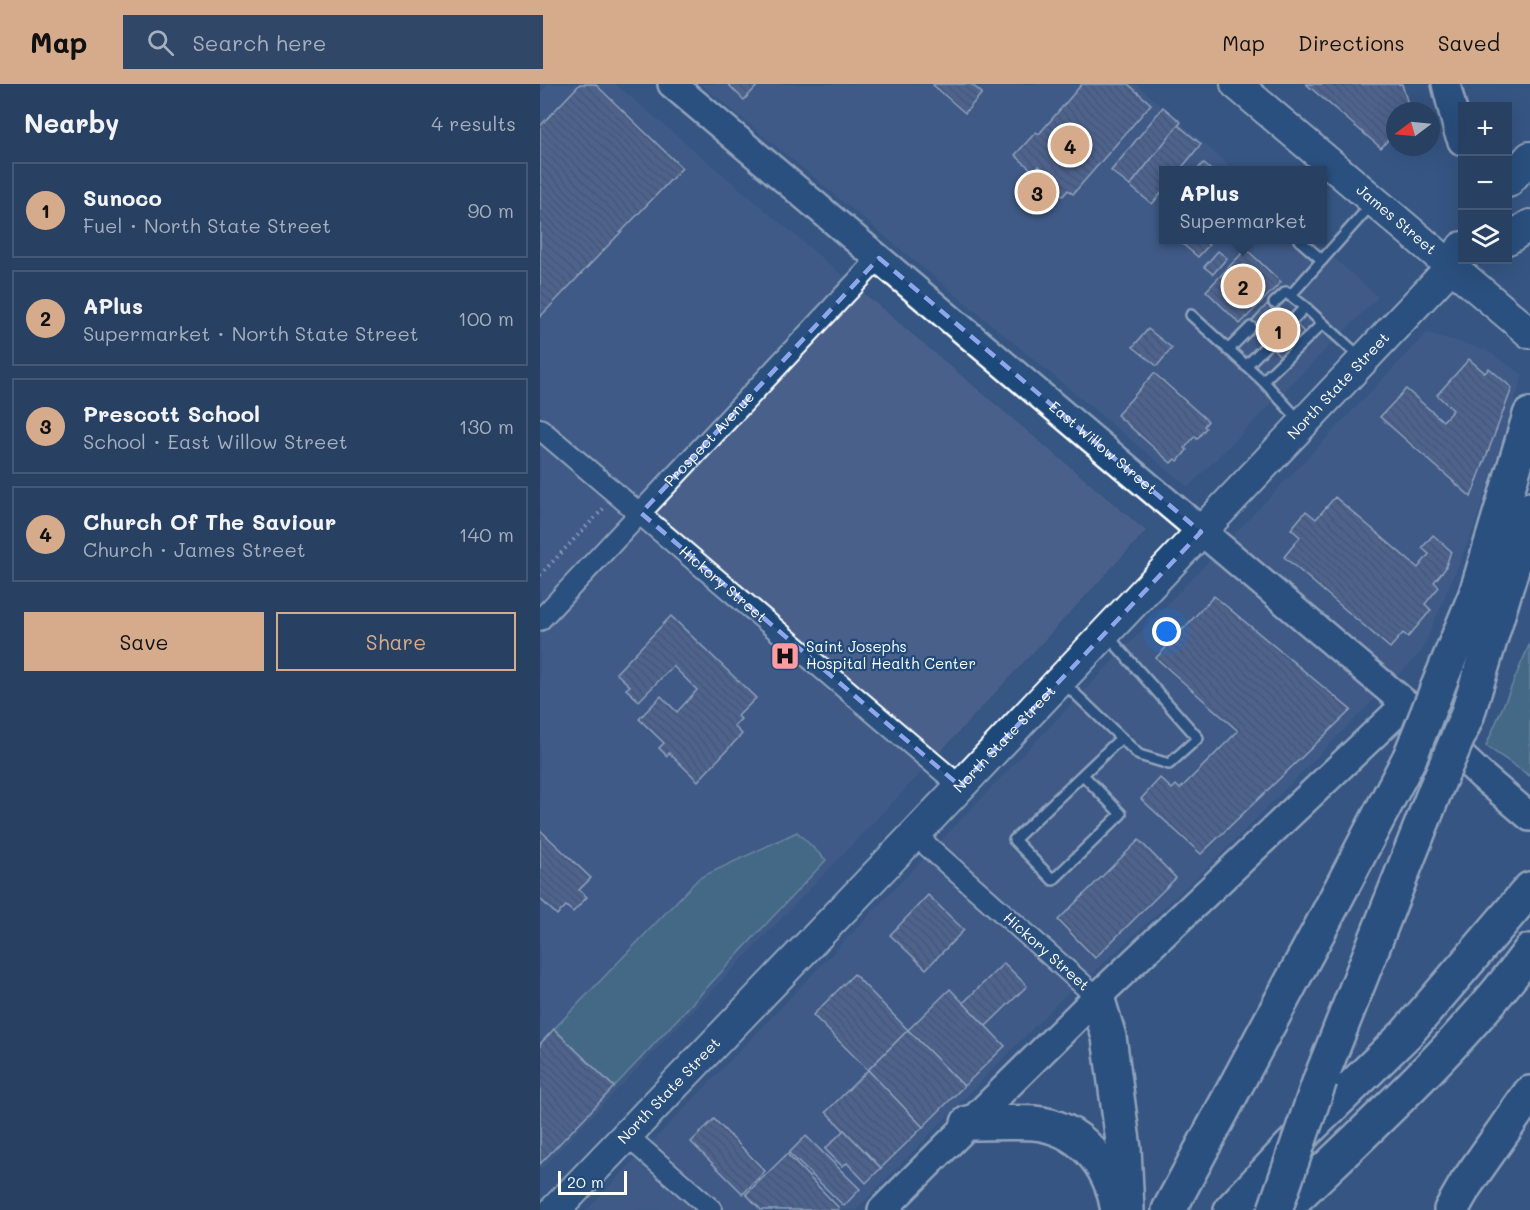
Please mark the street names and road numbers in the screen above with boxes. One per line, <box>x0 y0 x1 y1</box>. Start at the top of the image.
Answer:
street label: James Street <box>1353 179 1441 259</box>
street label: North State Street <box>1282 328 1393 443</box>
street label: Prospect Avenue <box>659 386 758 490</box>
street label: East Willow Street <box>1045 396 1162 498</box>
street label: Hickory Street <box>676 541 772 627</box>
street label: North State Street <box>948 681 1059 796</box>
street label: Hickory Street <box>999 907 1094 995</box>
street label: North State Street <box>613 1033 724 1148</box>

